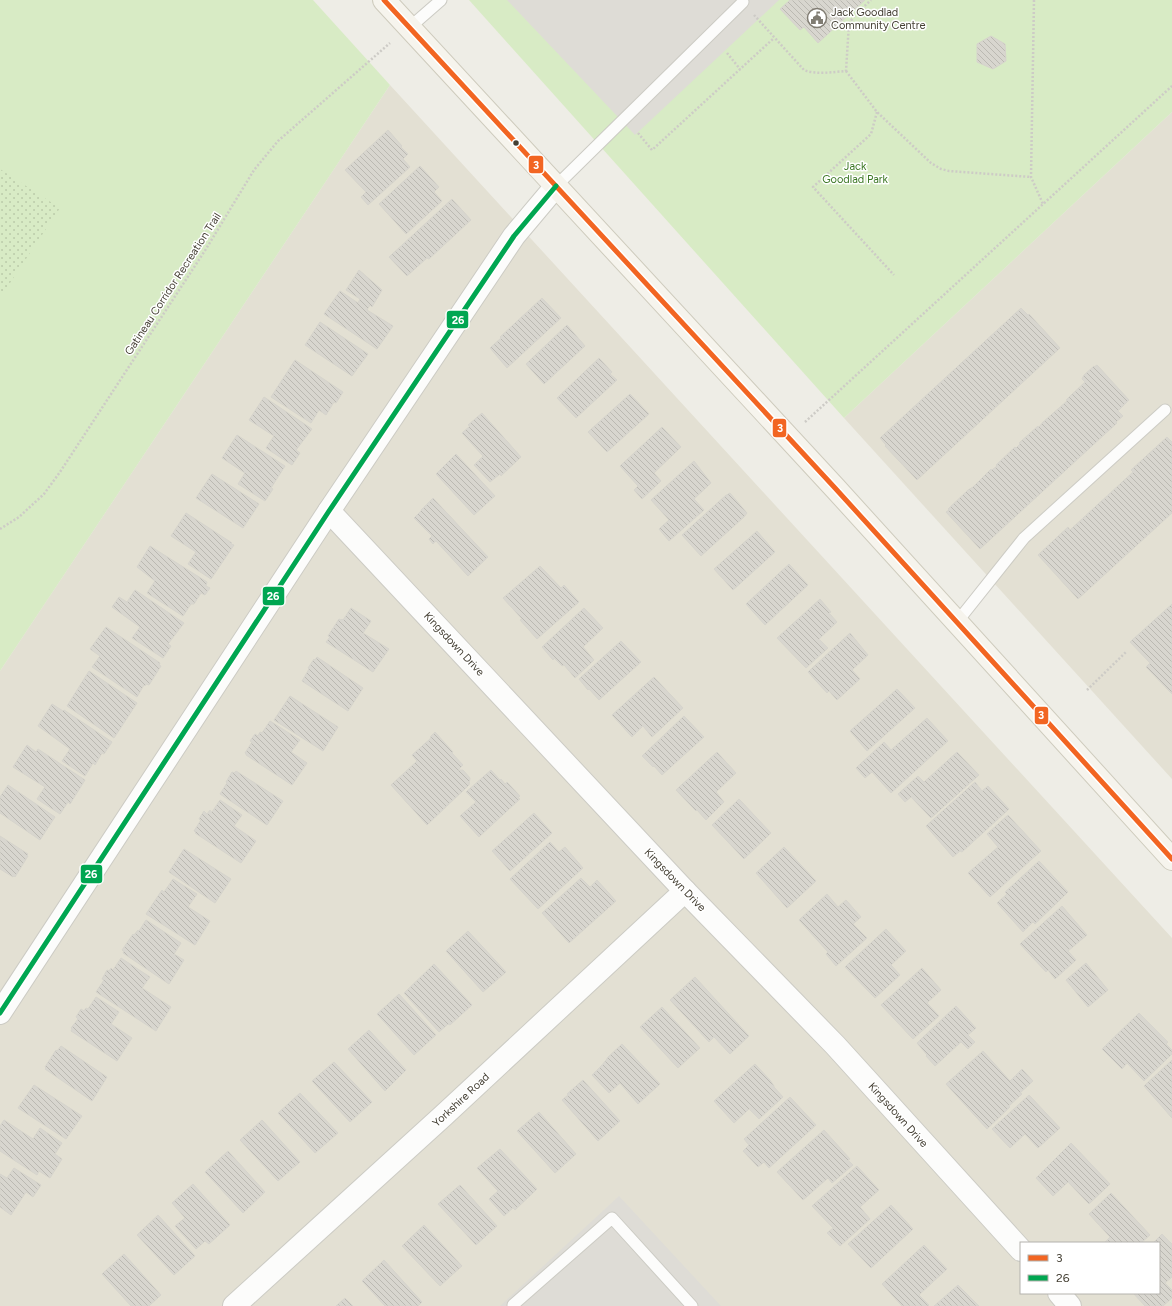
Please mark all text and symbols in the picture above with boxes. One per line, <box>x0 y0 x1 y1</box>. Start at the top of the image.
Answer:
place label: Jack Goodlad Community Centre <box>831 6 925 32</box>
public building icon: Jack Goodlad Community Centre <box>806 7 828 29</box>
unlabelled marker <box>511 138 521 148</box>
line badge: 3 <box>528 155 544 174</box>
text: 3 <box>533 159 539 172</box>
park label: Jack Goodlad Park <box>822 160 889 186</box>
street label: Gatineau Corridor Recreation Trail <box>122 210 224 358</box>
line badge: 26 <box>446 310 469 329</box>
text: 26 <box>452 314 465 327</box>
line badge: 3 <box>772 418 787 438</box>
text: 3 <box>777 422 783 435</box>
line badge: 26 <box>262 586 285 606</box>
text: 26 <box>267 590 280 603</box>
street label: Kingsdown Drive <box>421 609 487 679</box>
line badge: 3 <box>1034 706 1049 725</box>
text: 3 <box>1038 709 1044 722</box>
street label: Kingsdown Drive <box>642 846 708 914</box>
line badge: 26 <box>80 864 103 884</box>
text: 26 <box>85 868 98 881</box>
street label: Yorkshire Road <box>430 1070 492 1130</box>
street label: Kingsdown Drive <box>866 1080 930 1150</box>
legend <box>1020 1242 1160 1294</box>
text: 3 <box>1056 1251 1063 1265</box>
text: 26 <box>1056 1271 1070 1285</box>

